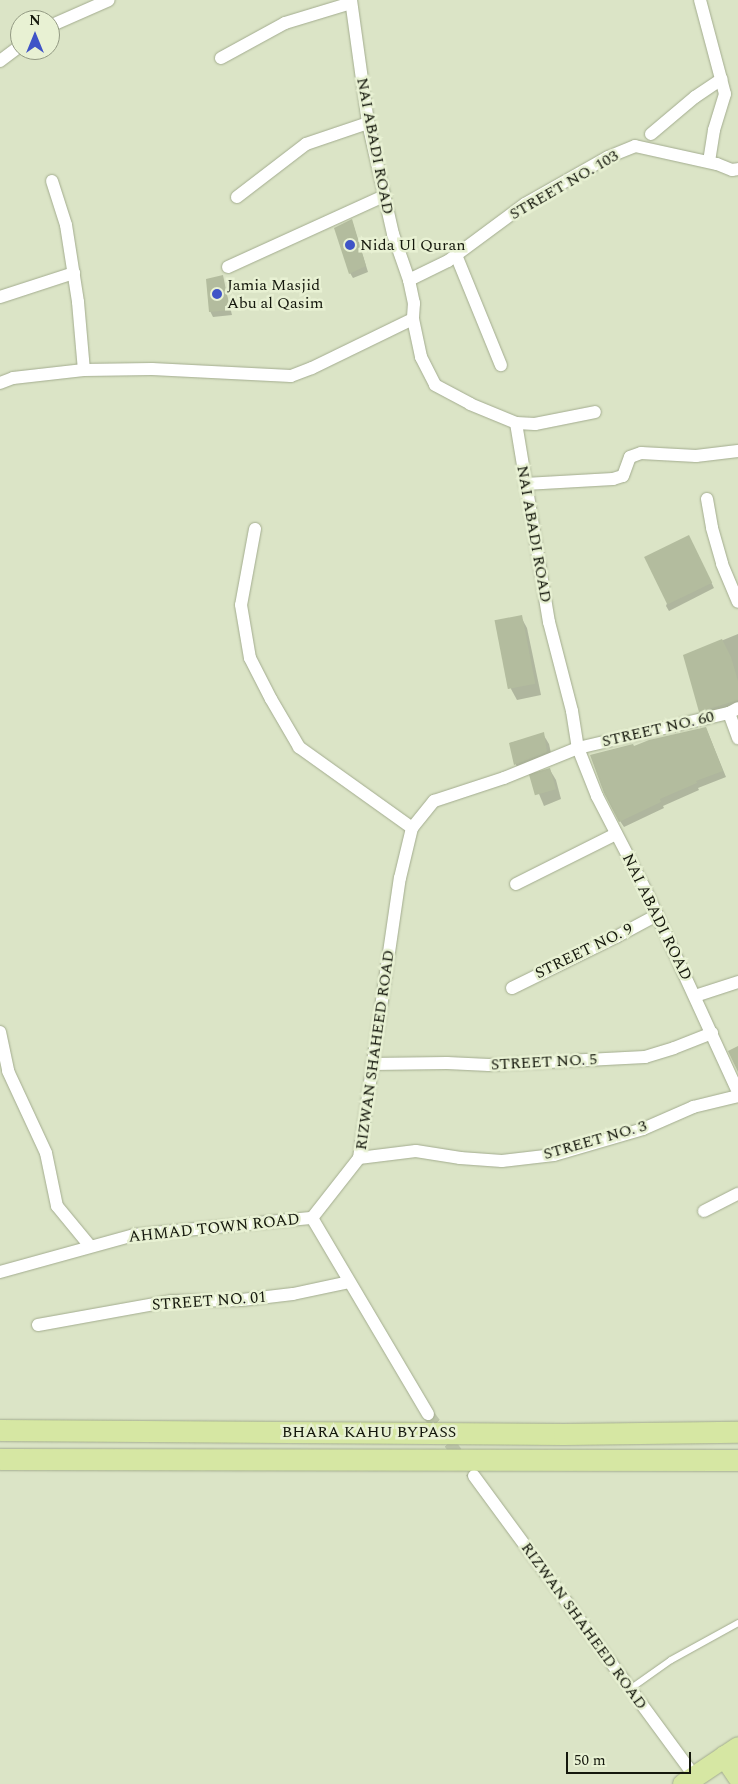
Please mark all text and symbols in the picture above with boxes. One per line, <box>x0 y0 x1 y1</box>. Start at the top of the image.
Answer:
north arrow <box>10 10 60 60</box>
text: N <box>29 10 41 31</box>
street label: NAI ABADI ROAD <box>352 76 398 216</box>
street label: STREET NO. 103 <box>506 146 622 224</box>
place label: Nida Ul Quran <box>360 235 466 255</box>
marker: Nida Ul Quran <box>344 239 356 251</box>
place label: Jamia Masjid Abu al Qasim <box>227 275 323 313</box>
marker: Jamia Masjid Abu al Qasim <box>211 288 223 300</box>
street label: NAI ABADI ROAD <box>512 464 556 604</box>
street label: STREET NO. 60 <box>600 707 716 751</box>
street label: NAI ABADI ROAD <box>618 850 696 984</box>
street label: STREET NO. 9 <box>532 919 636 983</box>
street label: RIZWAN SHAHEED ROAD <box>351 949 399 1151</box>
street label: STREET NO. 5 <box>490 1050 598 1074</box>
street label: STREET NO. 3 <box>541 1116 649 1164</box>
street label: AHMAD TOWN ROAD <box>127 1209 301 1247</box>
street label: STREET NO. 01 <box>151 1287 267 1315</box>
street label: BHARA KAHU BYPASS <box>282 1422 456 1442</box>
street label: RIZWAN SHAHEED ROAD <box>517 1539 651 1713</box>
scale bar <box>568 1742 693 1774</box>
text: 50 m <box>574 1749 606 1772</box>

